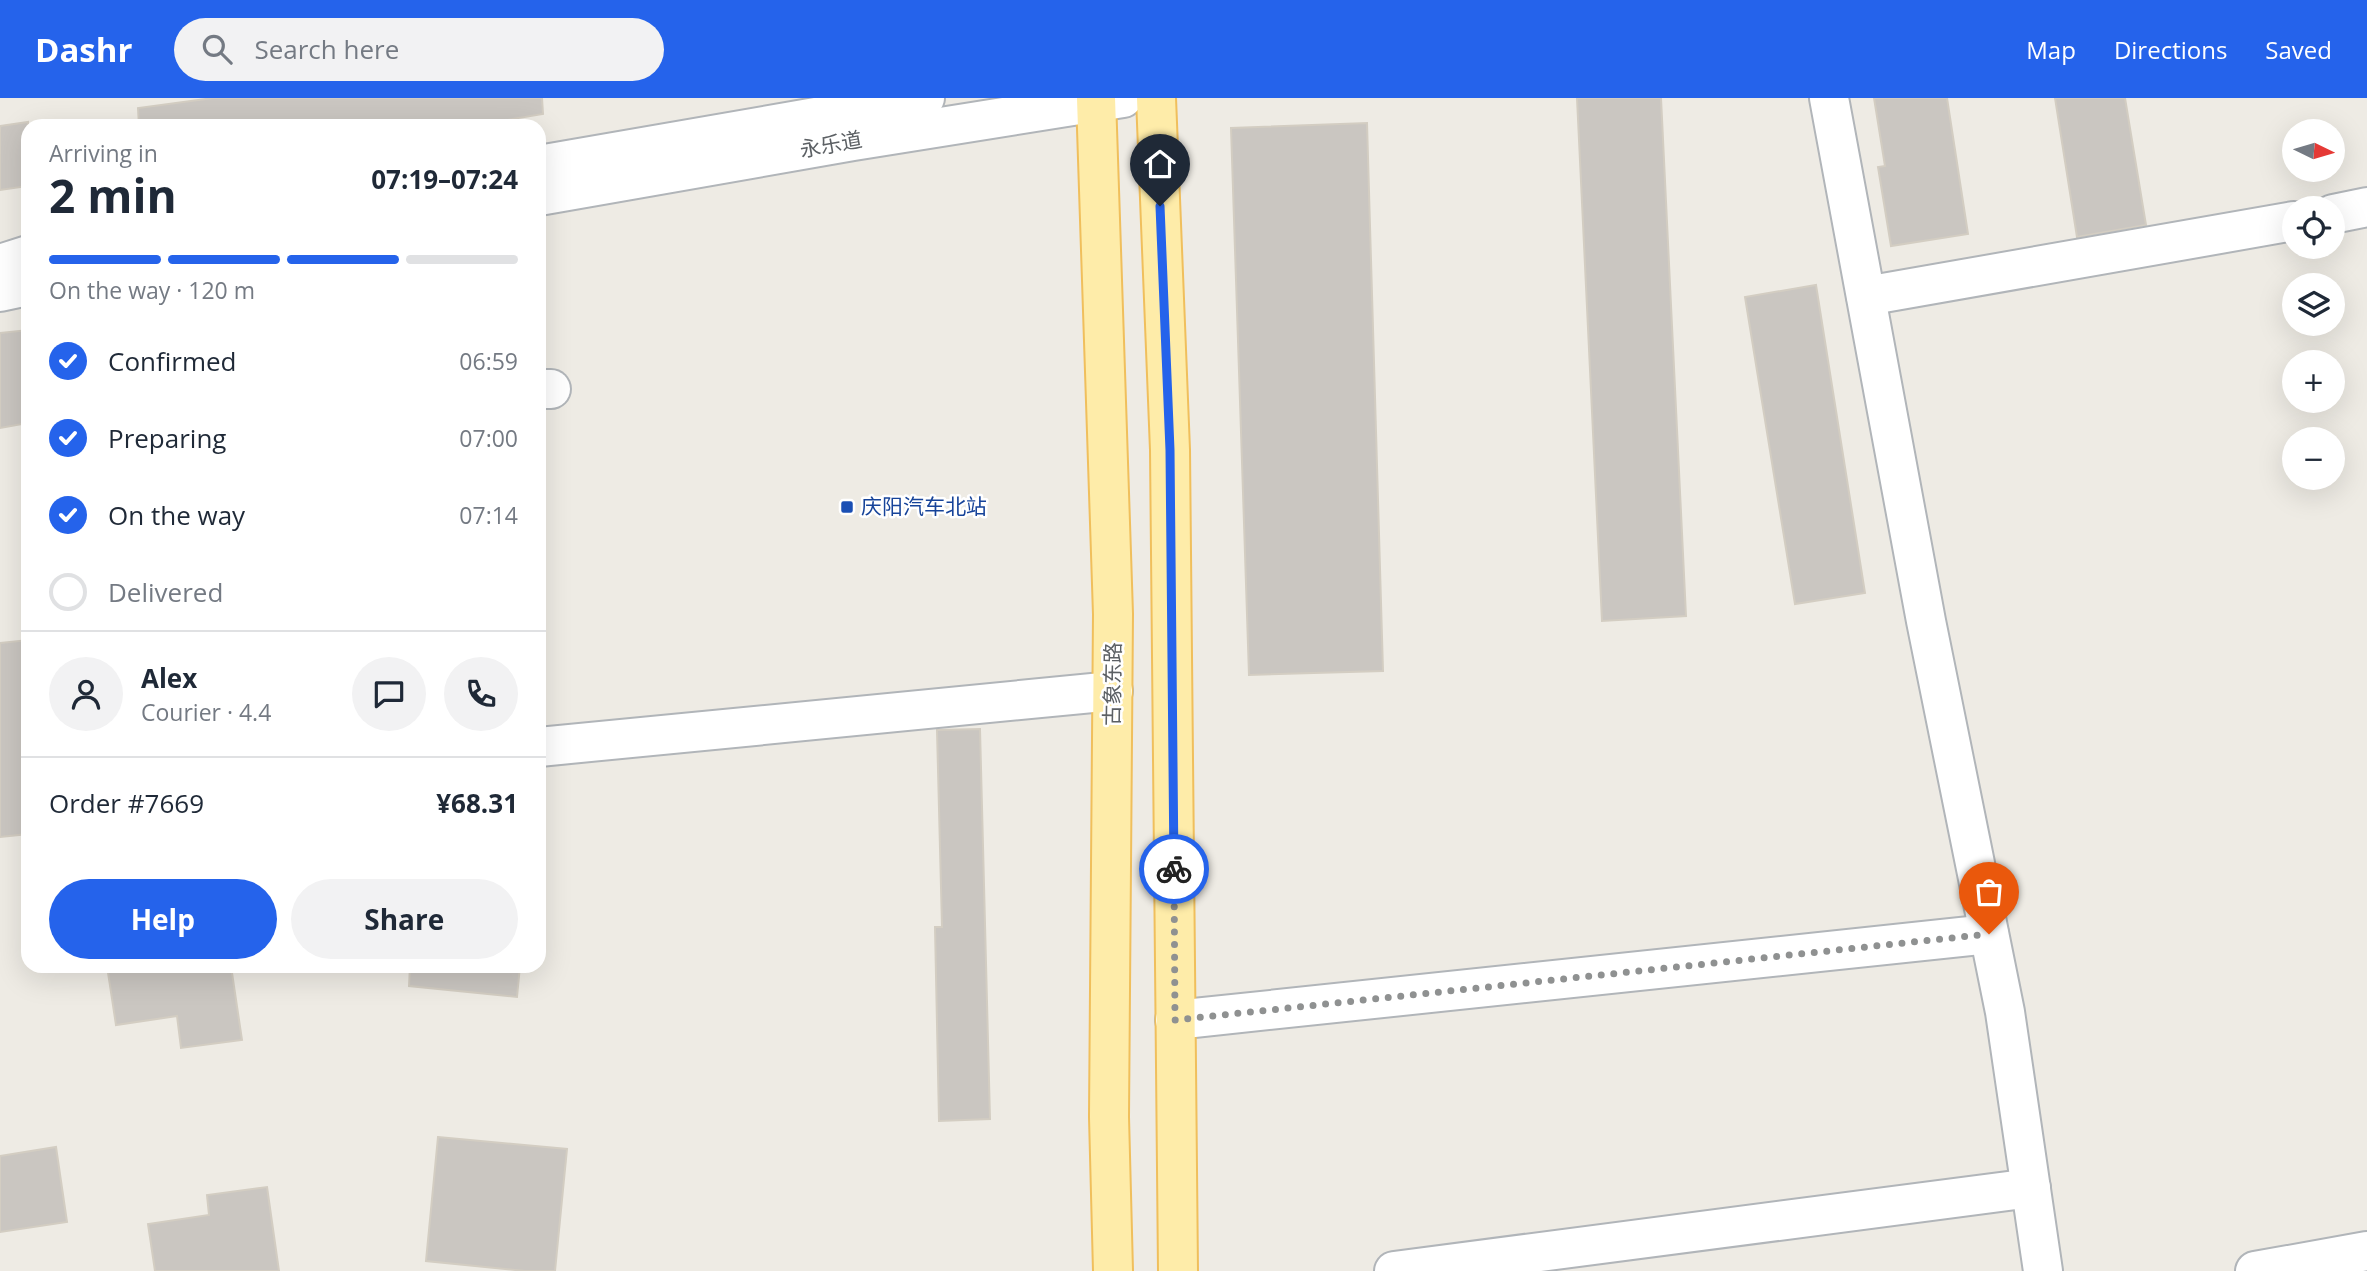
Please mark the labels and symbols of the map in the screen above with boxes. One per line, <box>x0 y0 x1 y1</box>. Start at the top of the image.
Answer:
north arrow <box>2282 119 2345 182</box>
street label: 永乐道 <box>797 125 864 163</box>
pin <box>1130 134 1190 206</box>
place label: 庆阳汽车北站 <box>861 492 987 520</box>
marker: 庆阳汽车北站 <box>839 499 855 515</box>
street label: 古象东路 <box>1097 642 1127 726</box>
courier <box>1139 834 1209 904</box>
pin <box>1959 862 2019 934</box>

